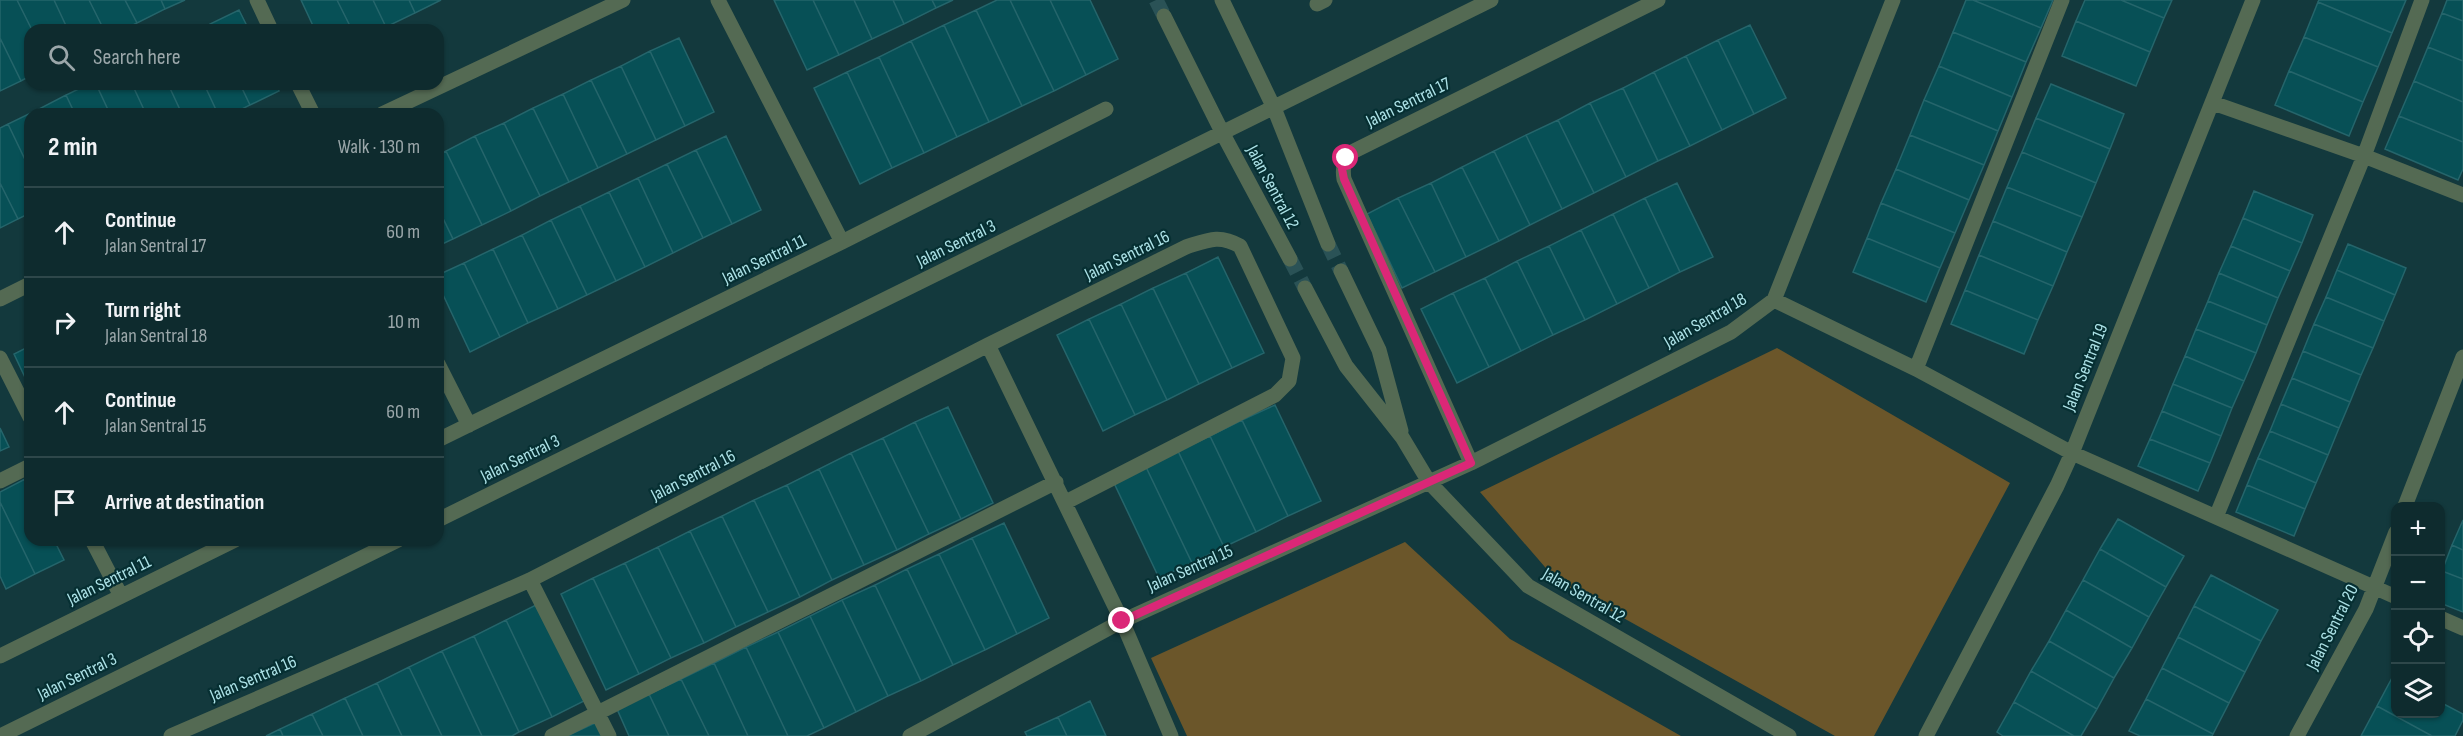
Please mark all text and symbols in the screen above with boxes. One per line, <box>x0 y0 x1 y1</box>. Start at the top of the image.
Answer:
search box <box>24 24 444 90</box>
icon: search <box>45 41 78 74</box>
text: Search here <box>93 44 180 71</box>
street label: Jalan Sentral 17 <box>1362 73 1455 132</box>
text: 2 min <box>48 132 98 163</box>
text: Walk · 130 m <box>338 135 420 159</box>
street label: Jalan Sentral 12 <box>1241 141 1303 233</box>
route start <box>1332 144 1358 170</box>
text: Continue <box>105 207 176 234</box>
street label: Jalan Sentral 3 <box>912 215 999 272</box>
icon: ahead <box>48 216 81 249</box>
text: 60 m <box>386 220 420 244</box>
street label: Jalan Sentral 16 <box>1080 226 1173 285</box>
street label: Jalan Sentral 11 <box>718 230 810 289</box>
text: Jalan Sentral 17 <box>105 234 206 258</box>
street label: Jalan Sentral 18 <box>1659 288 1750 353</box>
text: Turn right <box>105 297 181 324</box>
icon: right <box>48 306 81 339</box>
text: 10 m <box>388 310 420 334</box>
street label: Jalan Sentral 19 <box>2058 321 2112 415</box>
text: Jalan Sentral 18 <box>105 324 207 348</box>
text: Continue <box>105 387 176 414</box>
icon: ahead <box>48 396 81 429</box>
text: 60 m <box>386 400 420 424</box>
text: Jalan Sentral 15 <box>105 414 206 438</box>
street label: Jalan Sentral 3 <box>476 430 563 487</box>
street label: Jalan Sentral 16 <box>647 445 739 506</box>
icon: arrive <box>48 486 81 519</box>
text: Arrive at destination <box>105 489 264 516</box>
map controls <box>2391 502 2445 718</box>
button: + <box>2391 502 2445 556</box>
street label: Jalan Sentral 15 <box>1143 540 1236 597</box>
street label: Jalan Sentral 11 <box>63 551 155 610</box>
button: − <box>2391 556 2445 610</box>
street label: Jalan Sentral 12 <box>1538 563 1629 627</box>
street label: Jalan Sentral 20 <box>2301 581 2363 674</box>
route end <box>1108 607 1134 633</box>
button: locate <box>2391 610 2445 664</box>
street label: Jalan Sentral 3 <box>33 648 120 705</box>
street label: Jalan Sentral 16 <box>206 651 300 706</box>
button: layers <box>2391 664 2445 718</box>

